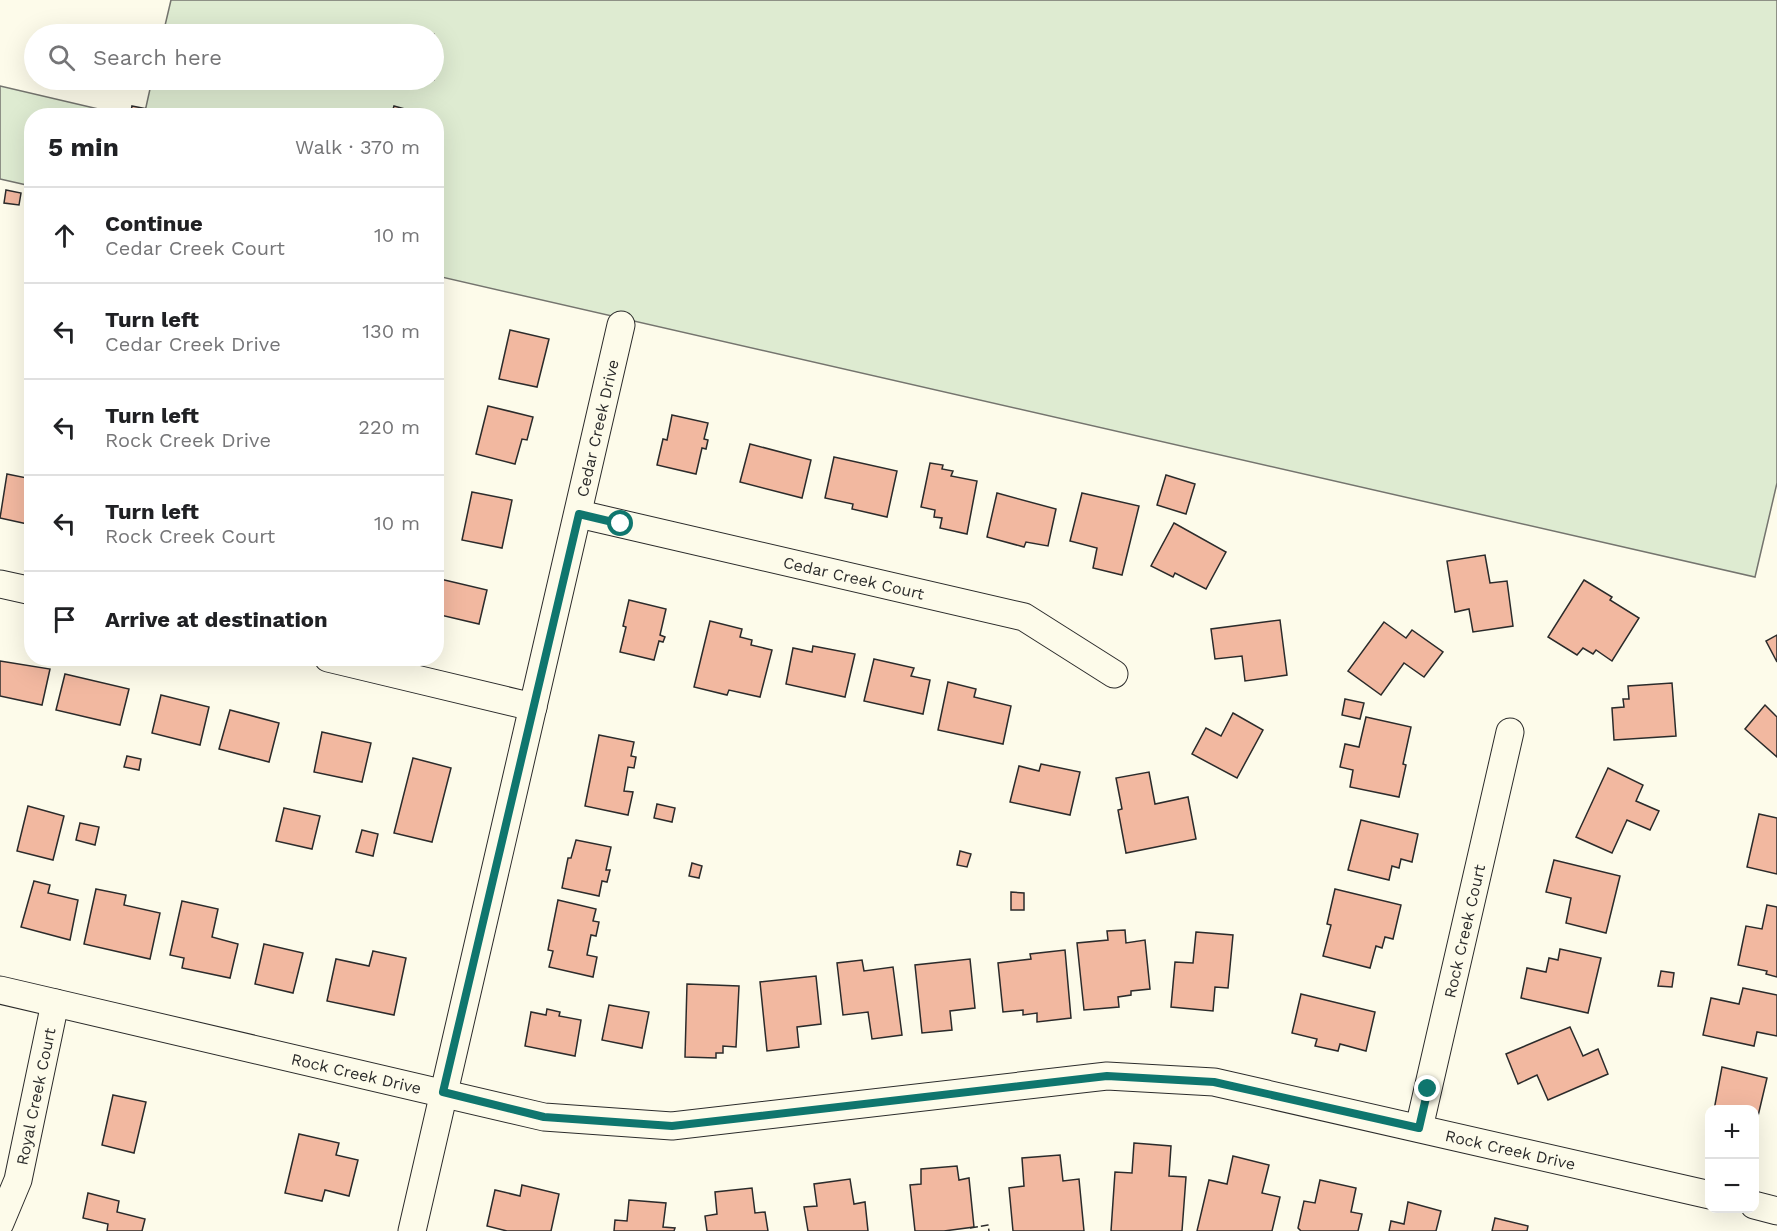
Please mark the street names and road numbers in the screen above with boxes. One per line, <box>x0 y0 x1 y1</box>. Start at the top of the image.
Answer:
street label: Cedar Creek Drive <box>572 357 622 499</box>
street label: Cedar Creek Court <box>781 552 926 603</box>
street label: Rock Creek Court <box>1440 862 1489 1000</box>
street label: Royal Creek Court <box>12 1026 59 1167</box>
street label: Rock Creek Drive <box>290 1049 423 1098</box>
street label: Rock Creek Drive <box>1444 1126 1577 1174</box>

